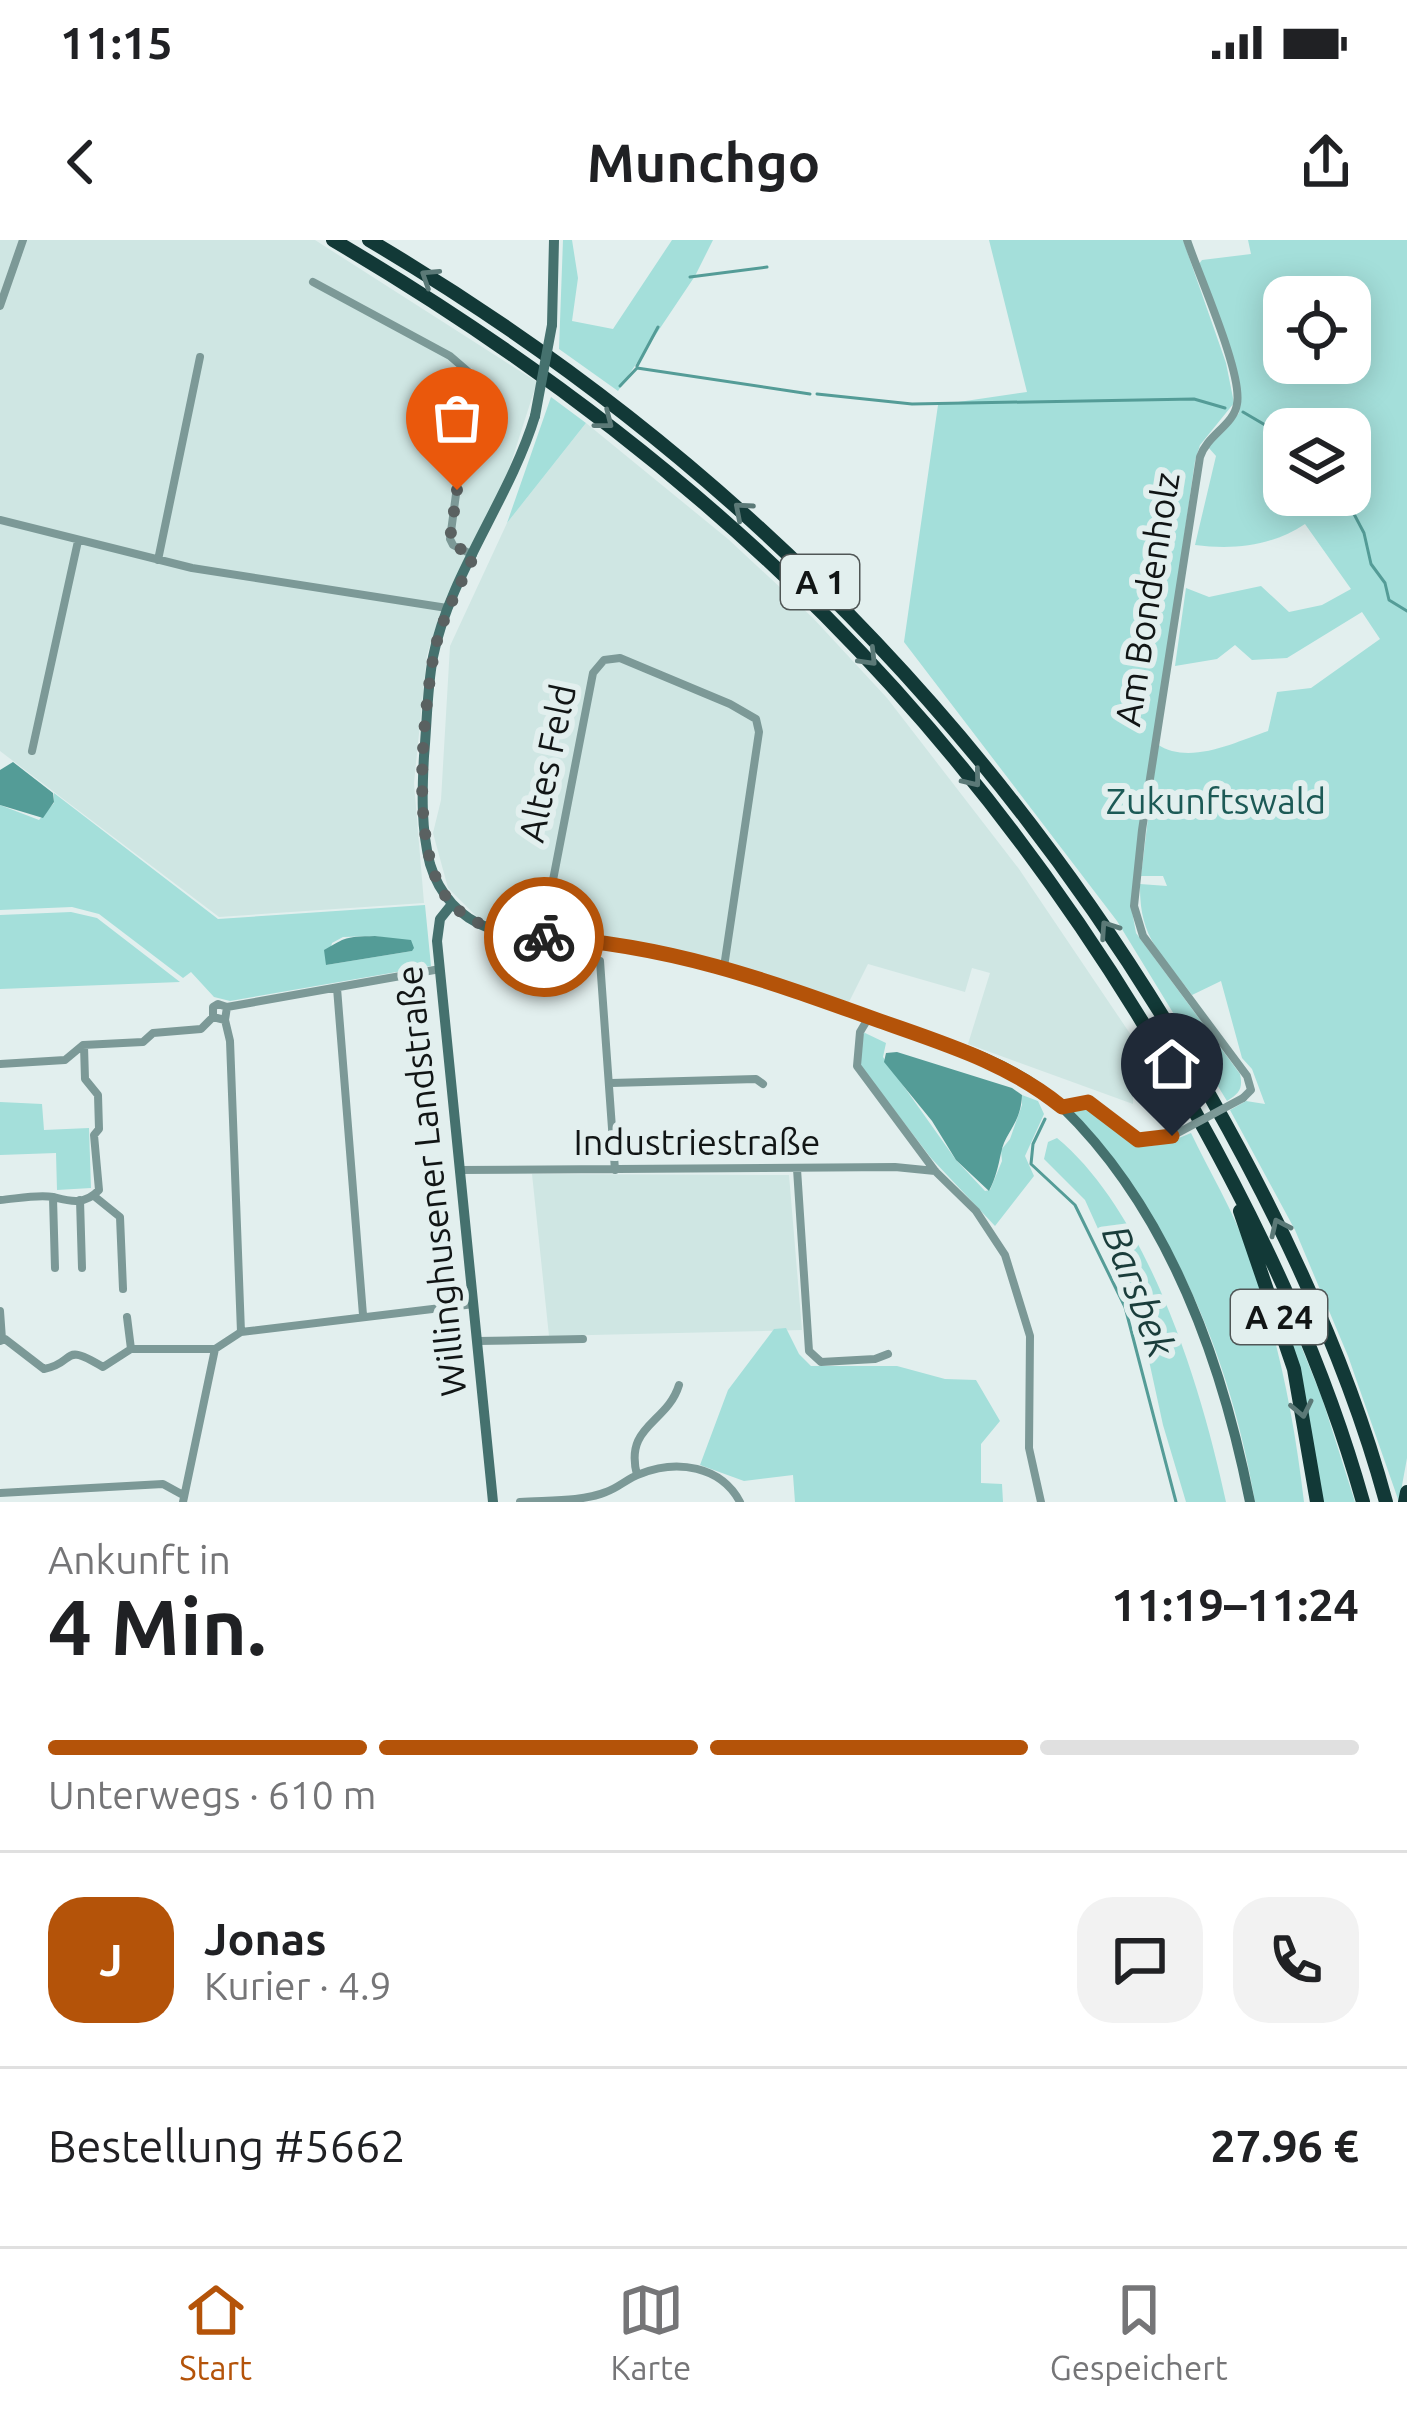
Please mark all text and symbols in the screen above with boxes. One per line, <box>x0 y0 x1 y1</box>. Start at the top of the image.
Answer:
text: 11:15 <box>60 17 173 68</box>
icon: back <box>48 129 114 195</box>
icon: share <box>1293 129 1359 195</box>
text: Munchgo <box>587 132 820 192</box>
one-way arrow <box>421 270 443 292</box>
map controls <box>1263 276 1371 516</box>
button: locate <box>1263 276 1371 384</box>
pin <box>406 367 508 490</box>
icon: bag <box>424 385 490 451</box>
one-way arrow <box>591 407 613 428</box>
button: layers <box>1263 408 1371 516</box>
street label: Am Bondenholz <box>1106 469 1187 729</box>
one-way arrow <box>734 503 755 524</box>
road number: A 1 <box>781 555 859 609</box>
one-way arrow <box>854 645 876 666</box>
street label: Altes Feld <box>510 680 583 845</box>
one-way arrow <box>959 766 980 788</box>
park label: Zukunftswald <box>1106 780 1326 821</box>
courier <box>484 877 604 997</box>
icon: bike <box>511 904 577 970</box>
one-way arrow <box>1100 921 1122 943</box>
street label: Willinghusener Landstraße <box>388 964 473 1398</box>
pin <box>1121 1013 1223 1136</box>
icon: home <box>1139 1031 1205 1097</box>
street label: Industriestraße <box>574 1121 820 1162</box>
one-way arrow <box>1269 1218 1293 1239</box>
water label: Barsbek <box>1095 1219 1184 1363</box>
road number: A 24 <box>1231 1290 1327 1344</box>
one-way arrow <box>1288 1399 1314 1419</box>
text: Ankunft in <box>48 1538 231 1581</box>
text: 11:19–11:24 <box>1111 1579 1359 1630</box>
text: 4 Min. <box>48 1582 266 1670</box>
text: Unterwegs · 610 m <box>48 1773 376 1816</box>
button: chat <box>1077 1897 1203 2023</box>
button: phone <box>1233 1897 1359 2023</box>
text: Jonas <box>204 1913 327 1964</box>
text: J <box>99 1934 123 1985</box>
text: Kurier · 4.9 <box>204 1964 391 2007</box>
text: Bestellung #5662 <box>48 2120 406 2171</box>
text: 27.96 € <box>1210 2120 1359 2171</box>
tab: Start <box>179 2277 252 2386</box>
tab: Karte <box>611 2277 691 2386</box>
tab: Gespeichert <box>1050 2277 1228 2386</box>

